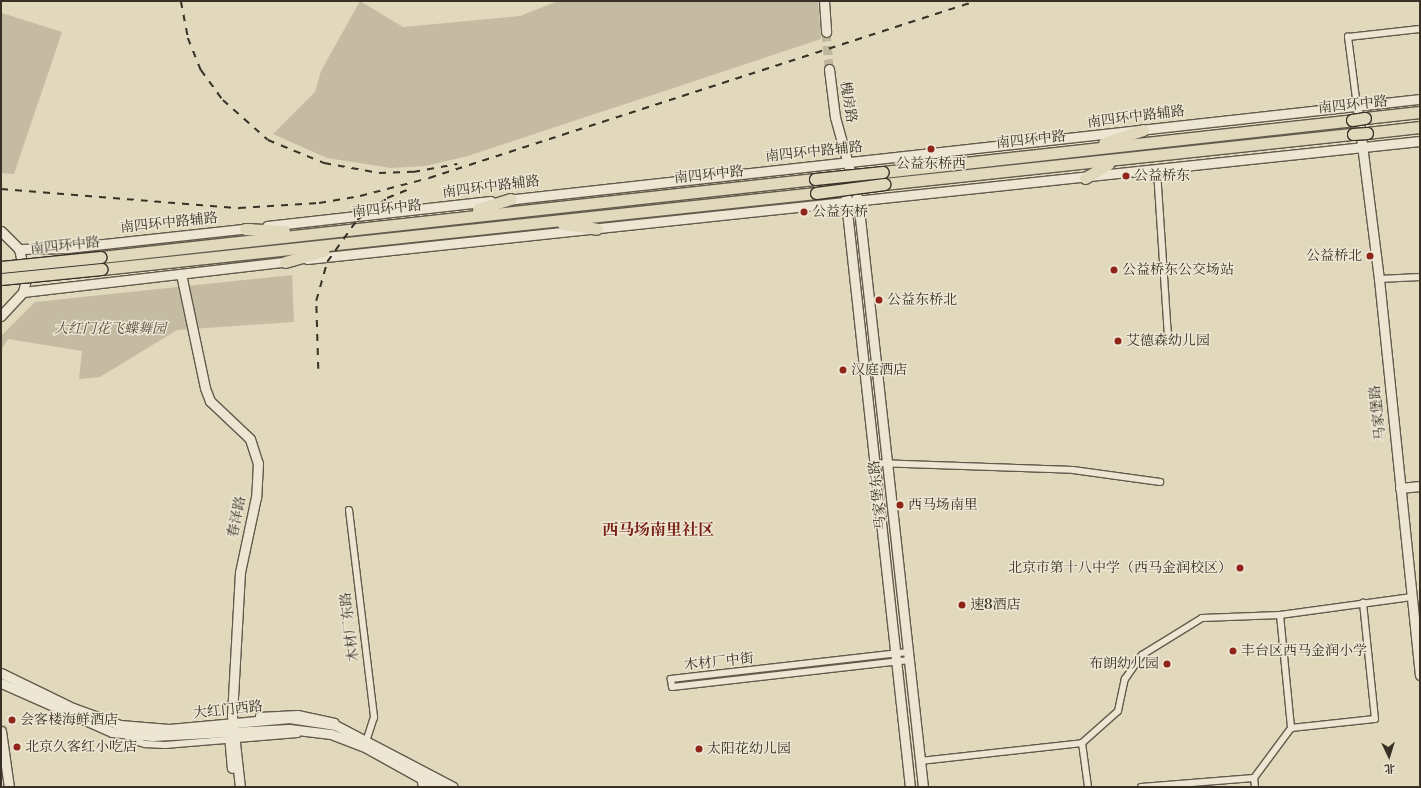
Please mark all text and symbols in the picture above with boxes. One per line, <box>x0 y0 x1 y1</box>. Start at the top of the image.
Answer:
street label: 槐房路 <box>836 80 860 124</box>
street label: 南四环中路 <box>1317 93 1389 117</box>
street label: 南四环中路辅路 <box>1086 103 1186 131</box>
street label: 南四环中路 <box>995 128 1067 152</box>
street label: 南四环中路辅路 <box>764 139 864 165</box>
marker: 公益东桥西 <box>926 144 936 154</box>
place label: 公益东桥西 <box>896 156 966 172</box>
street label: 南四环中路 <box>673 163 745 187</box>
place label: 公益桥东 <box>1134 168 1190 184</box>
marker: 公益桥东 <box>1121 171 1131 181</box>
street label: 南四环中路辅路 <box>441 173 541 201</box>
street label: 南四环中路 <box>351 197 423 221</box>
place label: 公益东桥 <box>812 204 868 220</box>
marker: 公益东桥 <box>799 207 809 217</box>
street label: 南四环中路辅路 <box>119 210 219 236</box>
street label: 南四环中路 <box>29 234 101 258</box>
place label: 公益桥北 <box>1306 248 1362 264</box>
marker: 公益桥北 <box>1365 251 1375 261</box>
place label: 公益桥东公交场站 <box>1122 262 1234 278</box>
marker: 公益桥东公交场站 <box>1109 265 1119 275</box>
place label: 公益东桥北 <box>887 292 957 308</box>
marker: 公益东桥北 <box>874 295 884 305</box>
park label: 大红门花飞蝶舞园 <box>54 321 166 337</box>
place label: 艾德森幼儿园 <box>1126 333 1210 349</box>
marker: 艾德森幼儿园 <box>1113 336 1123 346</box>
place label: 汉庭酒店 <box>851 362 907 378</box>
marker: 汉庭酒店 <box>838 365 848 375</box>
street label: 马家堡路 <box>1367 384 1389 442</box>
street label: 马家堡东路 <box>866 459 890 531</box>
street label: 春泽路 <box>224 495 250 539</box>
place label: 西马场南里 <box>908 497 978 513</box>
marker: 西马场南里 <box>895 500 905 510</box>
district label: 西马场南里社区 <box>602 520 714 540</box>
place label: 北京市第十八中学（西马金润校区） <box>1008 560 1232 576</box>
marker: 北京市第十八中学（西马金润校区） <box>1235 563 1245 573</box>
street label: 木材厂东路 <box>337 591 363 663</box>
place label: 速8酒店 <box>970 597 1021 613</box>
marker: 速8酒店 <box>957 600 967 610</box>
place label: 丰台区西马金润小学 <box>1241 643 1367 659</box>
marker: 丰台区西马金润小学 <box>1228 646 1238 656</box>
street label: 木材厂中街 <box>683 650 755 674</box>
place label: 布朗幼儿园 <box>1089 656 1159 672</box>
marker: 布朗幼儿园 <box>1162 659 1172 669</box>
street label: 大红门西路 <box>192 698 264 722</box>
place label: 会客楼海鲜酒店 <box>20 712 118 728</box>
marker: 会客楼海鲜酒店 <box>7 715 17 725</box>
north arrow <box>1369 736 1409 776</box>
place label: 北京久客红小吃店 <box>25 739 137 755</box>
place label: 太阳花幼儿园 <box>707 741 791 757</box>
marker: 北京久客红小吃店 <box>12 742 22 752</box>
marker: 太阳花幼儿园 <box>694 744 704 754</box>
text: 北 <box>1384 761 1396 775</box>

